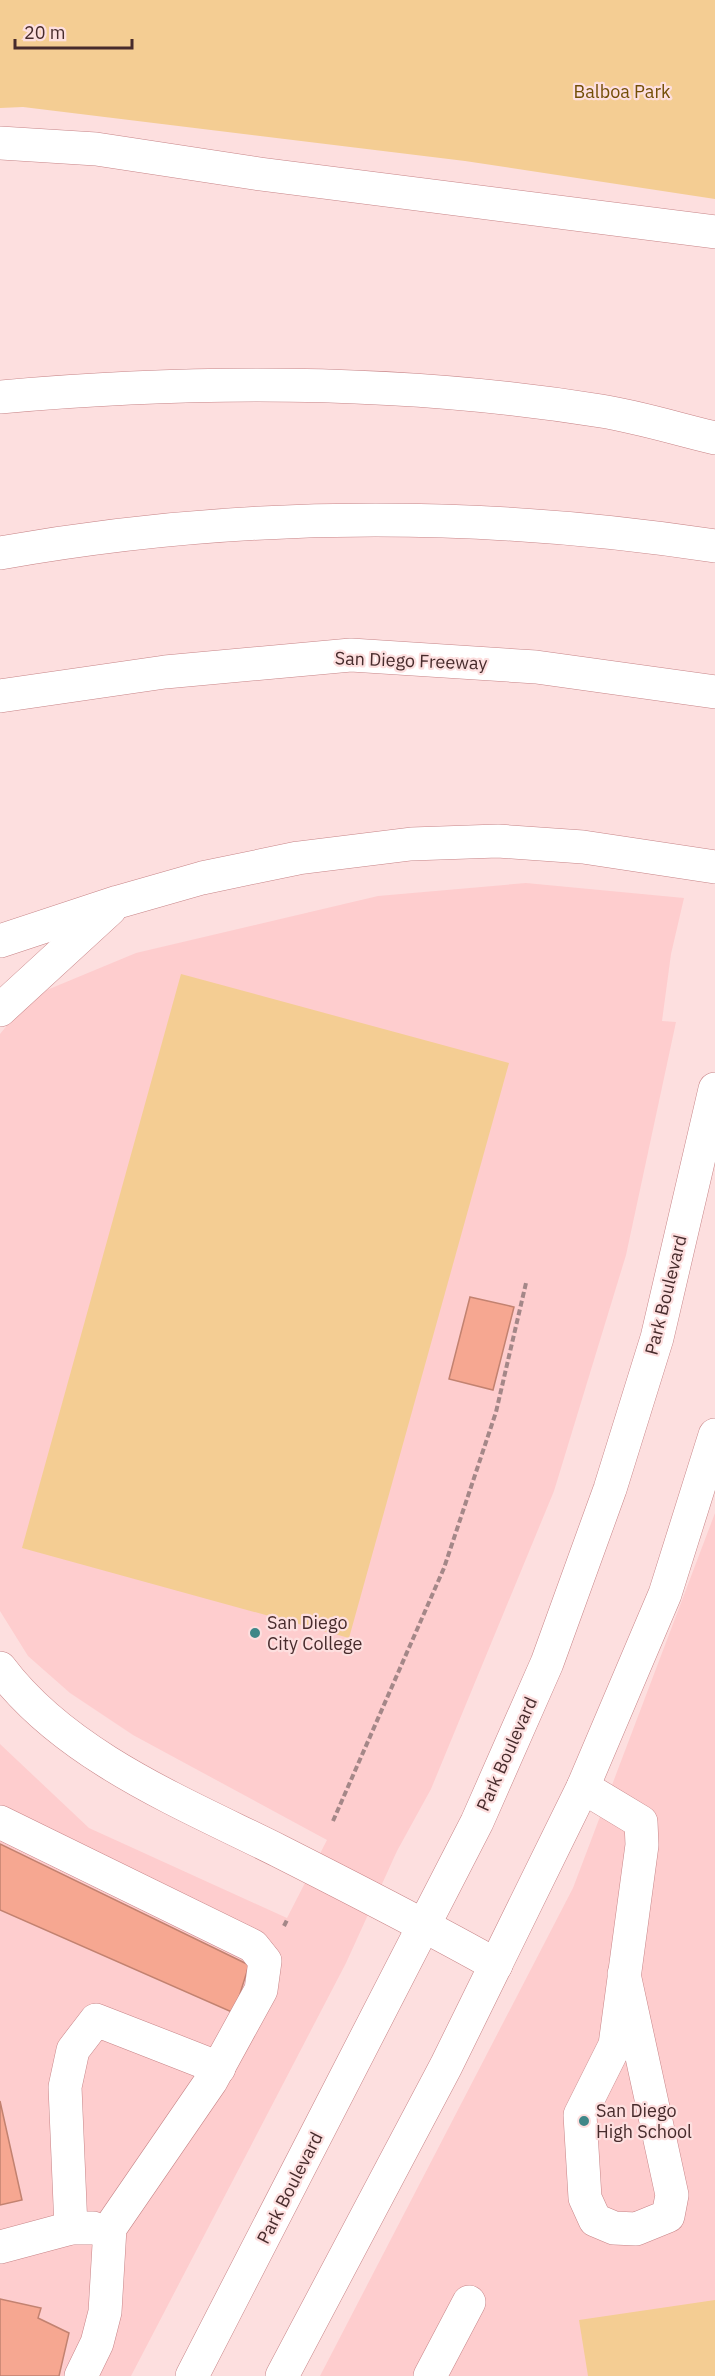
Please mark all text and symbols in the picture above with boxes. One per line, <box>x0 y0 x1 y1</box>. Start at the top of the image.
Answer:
scale bar <box>15 12 132 50</box>
text: 20 m <box>24 21 66 44</box>
park label: Balboa Park <box>573 80 671 103</box>
street label: San Diego Freeway <box>334 646 488 675</box>
street label: Park Boulevard <box>640 1233 692 1357</box>
place label: San Diego City College <box>267 1611 362 1655</box>
marker: San Diego City College <box>248 1626 262 1640</box>
street label: Park Boulevard <box>471 1693 542 1814</box>
place label: San Diego High School <box>596 2099 692 2143</box>
marker: San Diego High School <box>577 2114 591 2128</box>
street label: Park Boulevard <box>251 2128 328 2248</box>

